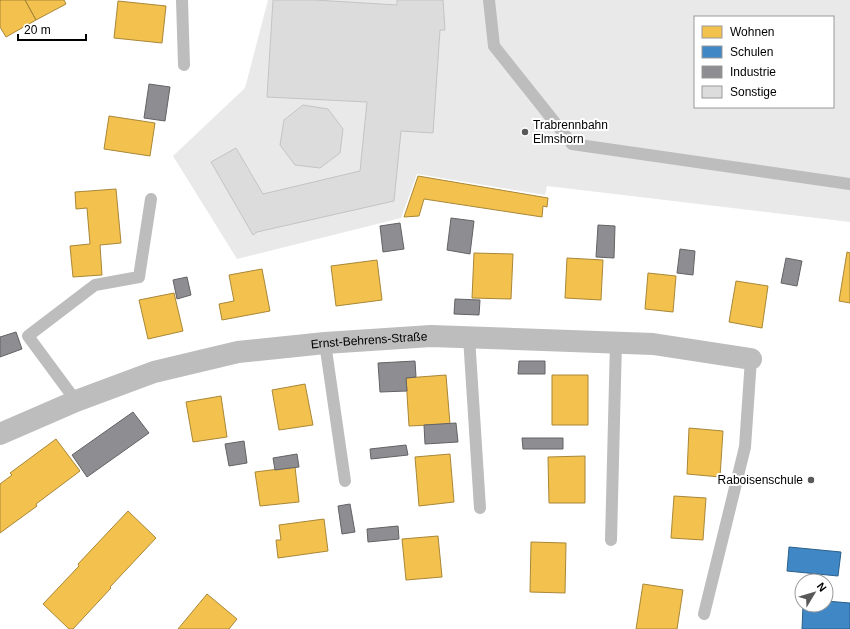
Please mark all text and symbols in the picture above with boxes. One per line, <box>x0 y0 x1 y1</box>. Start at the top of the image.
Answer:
scale bar <box>18 16 86 42</box>
legend <box>694 16 834 108</box>
text: 20 m <box>24 23 51 37</box>
text: Wohnen <box>730 25 774 39</box>
text: Schulen <box>730 45 773 59</box>
text: Industrie <box>730 65 776 79</box>
text: Sonstige <box>730 85 777 99</box>
place label: Trabrennbahn Elmshorn <box>533 118 608 146</box>
marker: Trabrennbahn Elmshorn <box>520 127 530 137</box>
street label: Ernst-Behrens-Straße <box>310 329 428 351</box>
place label: Raboisenschule <box>718 473 803 487</box>
marker: Raboisenschule <box>806 475 816 485</box>
north arrow <box>794 573 834 613</box>
text: N <box>815 580 829 594</box>

